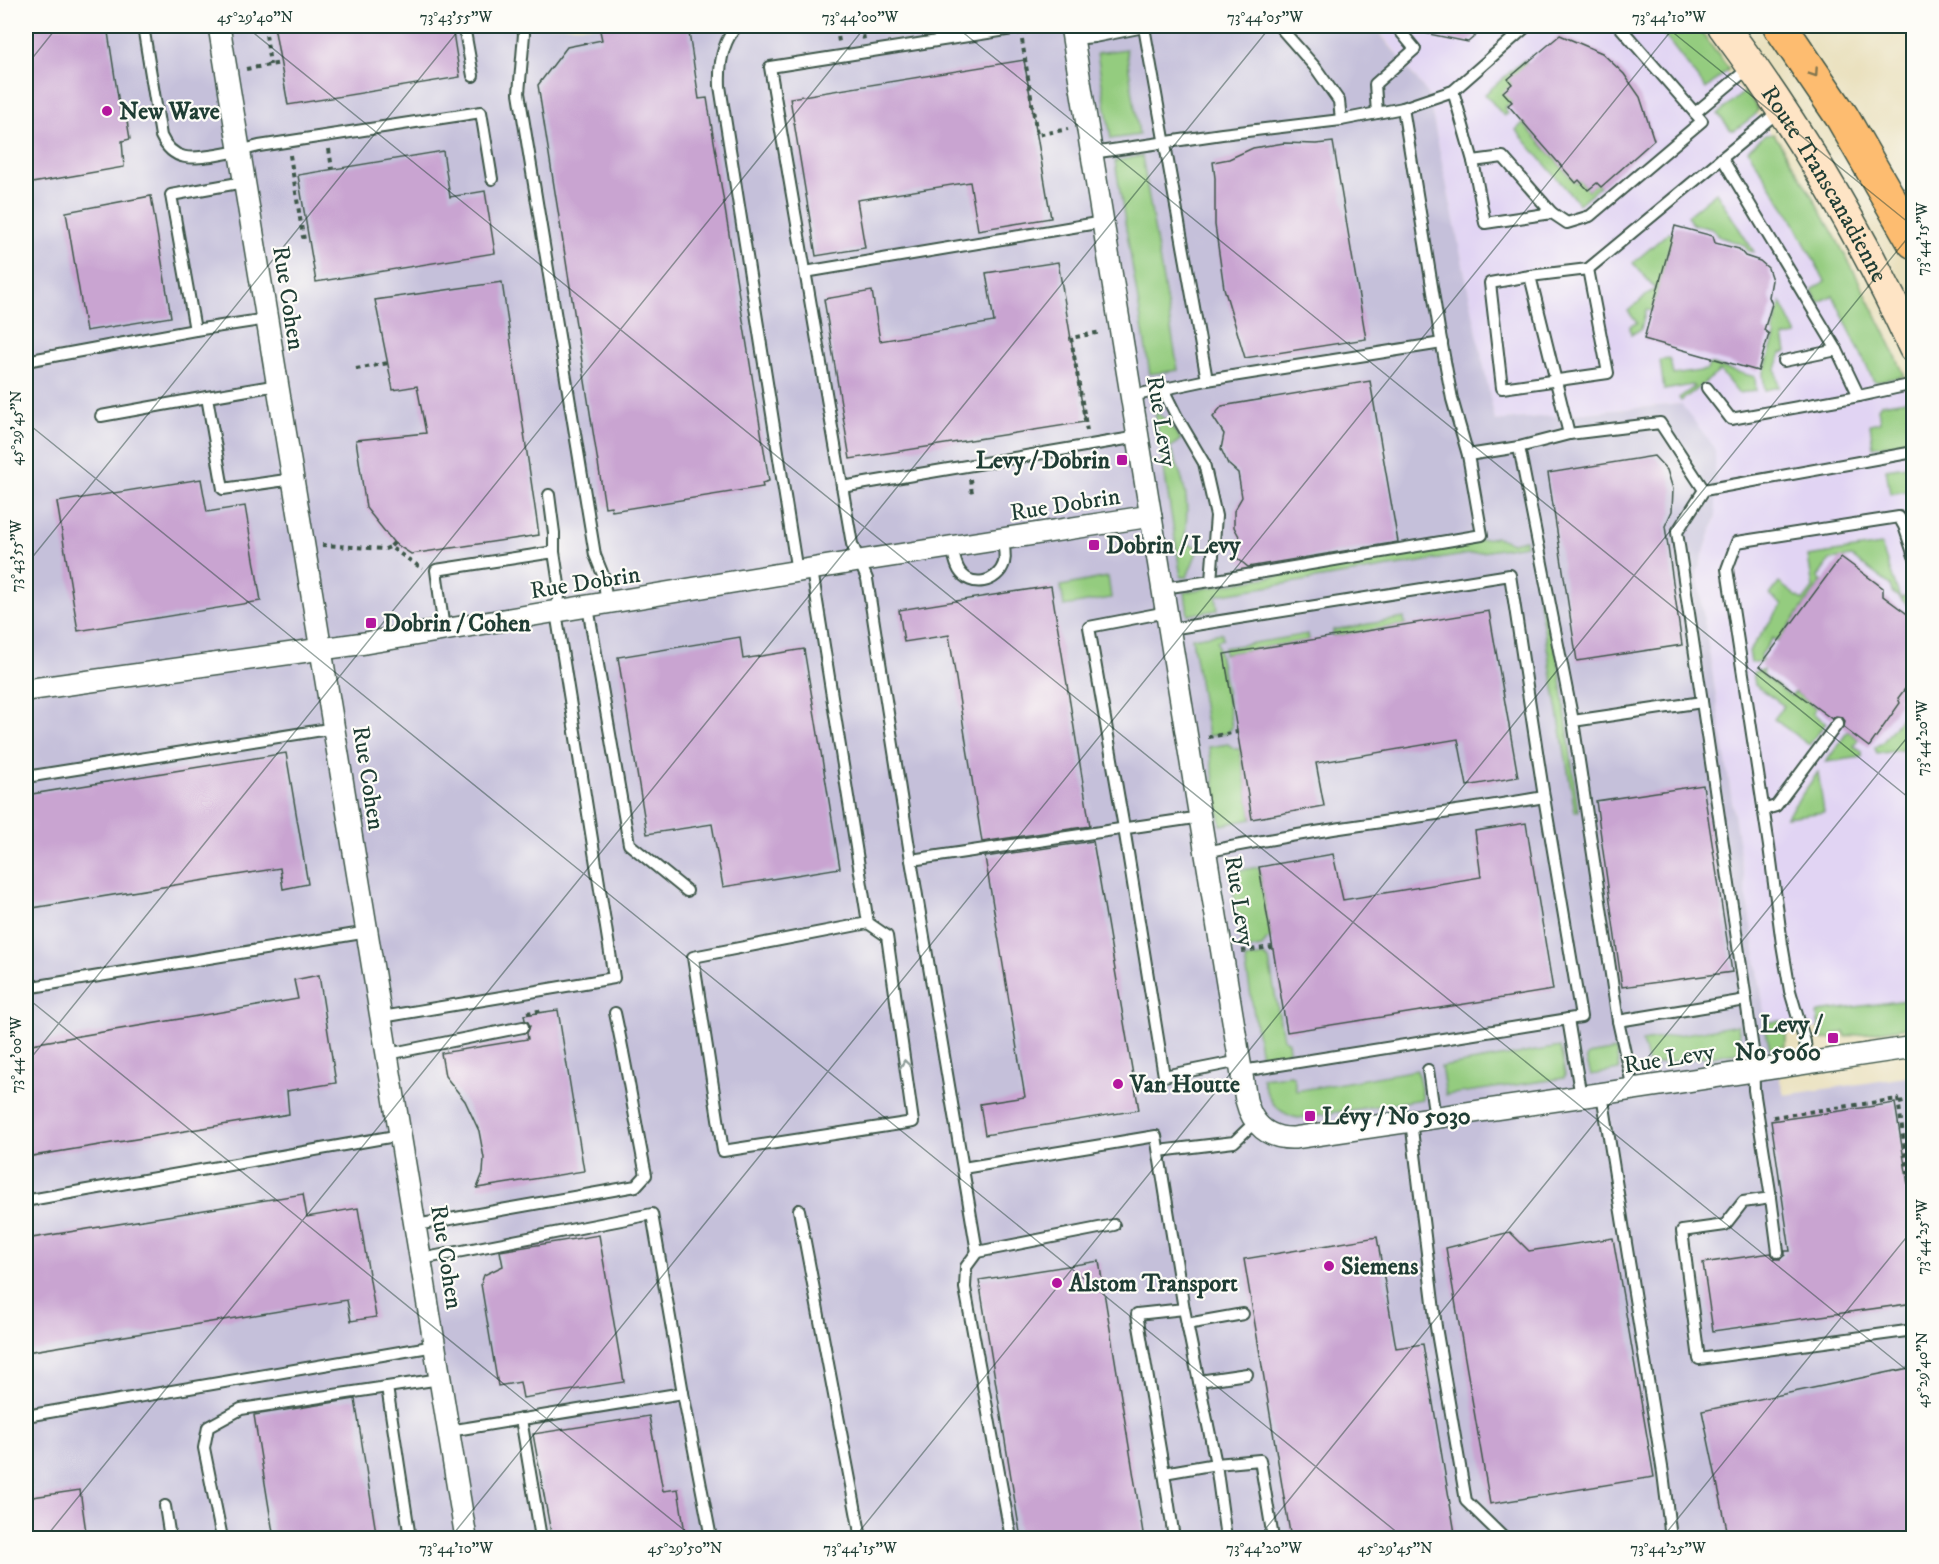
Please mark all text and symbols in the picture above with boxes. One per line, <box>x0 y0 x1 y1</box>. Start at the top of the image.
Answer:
text: 45°29'40"N <box>217 8 293 27</box>
text: 73°43'55"W <box>420 8 492 27</box>
text: 73°44'00"W <box>822 8 899 27</box>
text: 73°44'05"W <box>1227 8 1303 27</box>
text: 73°44'10"W <box>1632 8 1706 27</box>
one-way arrow <box>1806 67 1817 78</box>
street label: Route Transcanadienne <box>1754 80 1894 288</box>
place label: New Wave <box>119 97 220 127</box>
marker: New Wave <box>100 104 114 118</box>
text: 73°44'15"W <box>1913 202 1932 276</box>
street label: Rue Cohen <box>265 244 311 353</box>
street label: Rue Levy <box>1139 373 1183 469</box>
text: 45°29'45"N <box>7 390 26 466</box>
place label: Levy / Dobrin <box>976 446 1110 476</box>
marker: Levy / Dobrin <box>1115 453 1129 467</box>
street label: Rue Dobrin <box>1008 481 1123 528</box>
text: 73°43'55"W <box>7 520 26 592</box>
place label: Dobrin / Levy <box>1106 531 1241 561</box>
marker: Dobrin / Levy <box>1087 538 1101 552</box>
street label: Rue Dobrin <box>528 559 643 606</box>
place label: Dobrin / Cohen <box>383 609 531 639</box>
marker: Dobrin / Cohen <box>364 616 378 630</box>
text: 73°44'20"W <box>1913 700 1932 776</box>
street label: Rue Cohen <box>345 724 391 833</box>
street label: Rue Levy <box>1217 853 1261 949</box>
place label: Levy / No 5060 <box>1735 1010 1823 1068</box>
text: 73°44'00"W <box>7 1016 26 1093</box>
marker: Levy / No 5060 <box>1826 1031 1840 1045</box>
street label: Rue Levy <box>1621 1037 1717 1081</box>
one-way arrow <box>899 1059 912 1068</box>
place label: Van Houtte <box>1129 1070 1240 1100</box>
marker: Van Houtte <box>1111 1077 1125 1091</box>
place label: Lévy / No 5030 <box>1322 1102 1471 1132</box>
marker: Lévy / No 5030 <box>1303 1109 1317 1123</box>
text: 73°44'25"W <box>1913 1199 1932 1275</box>
street label: Rue Cohen <box>423 1203 469 1312</box>
place label: Siemens <box>1341 1252 1418 1282</box>
marker: Siemens <box>1322 1259 1336 1273</box>
place label: Alstom Transport <box>1068 1269 1238 1299</box>
marker: Alstom Transport <box>1050 1276 1064 1290</box>
text: 45°29'40"N <box>1913 1332 1932 1408</box>
text: 73°44'10"W <box>419 1539 493 1558</box>
text: 45°29'50"N <box>648 1539 722 1558</box>
text: 73°44'15"W <box>823 1539 897 1558</box>
text: 73°44'20"W <box>1226 1539 1302 1558</box>
text: 45°29'45"N <box>1357 1539 1433 1558</box>
text: 73°44'25"W <box>1630 1539 1706 1558</box>

